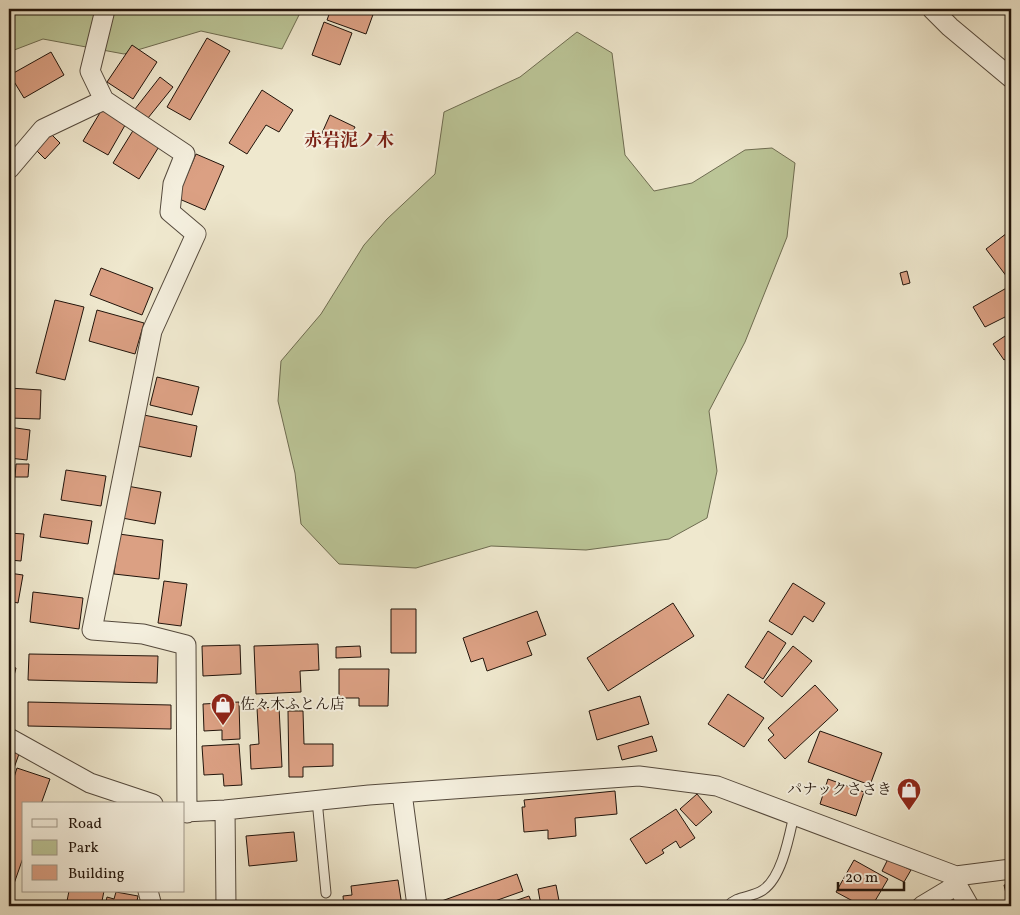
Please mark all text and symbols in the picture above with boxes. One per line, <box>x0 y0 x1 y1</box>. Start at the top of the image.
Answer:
district label: 赤岩泥ノ木 <box>304 129 394 154</box>
shop icon: 佐々木ふとん店 <box>210 692 236 726</box>
place label: 佐々木ふとん店 <box>240 695 345 716</box>
shop icon: パナックささき <box>896 777 922 811</box>
place label: パナックささき <box>787 780 892 801</box>
legend <box>22 802 185 892</box>
text: Road <box>68 814 102 835</box>
text: Park <box>68 838 99 859</box>
scale bar <box>838 860 904 892</box>
text: Building <box>68 864 125 885</box>
text: 20 m <box>845 868 878 889</box>

